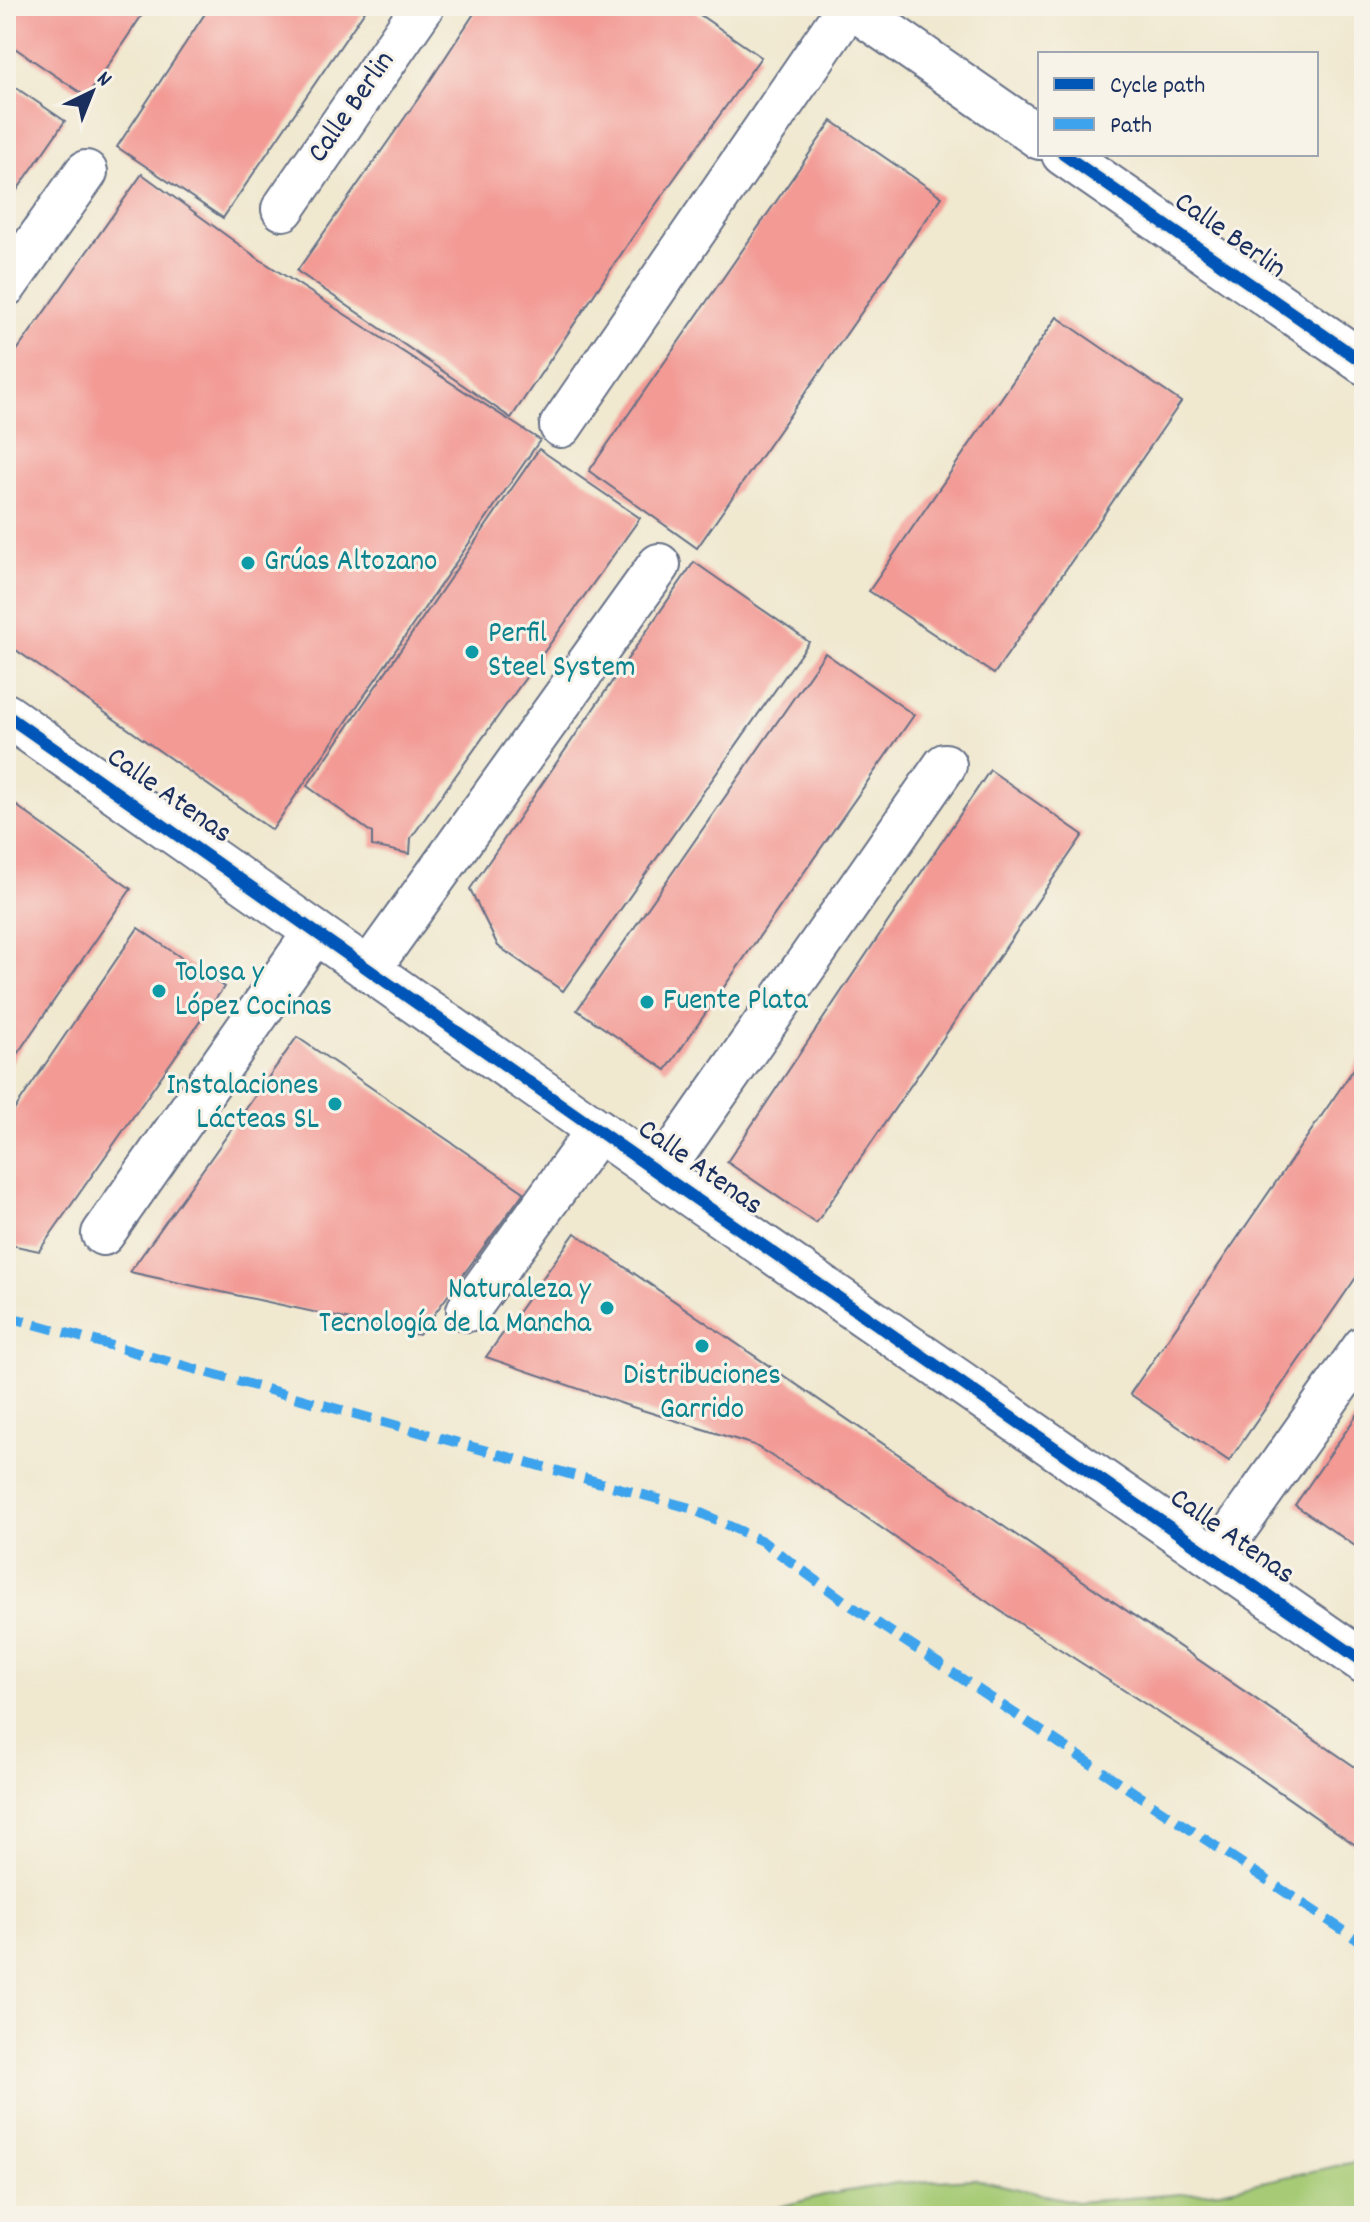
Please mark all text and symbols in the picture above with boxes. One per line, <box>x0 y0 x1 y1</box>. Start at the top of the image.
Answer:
street label: Calle Berlin <box>299 43 407 173</box>
north arrow <box>52 52 132 132</box>
legend <box>1038 52 1318 156</box>
text: N <box>89 65 118 95</box>
text: Cycle path <box>1110 70 1205 104</box>
text: Path <box>1110 110 1152 144</box>
street label: Calle Berlin <box>1164 183 1294 291</box>
place label: Grúas Altozano <box>264 542 437 585</box>
marker: Grúas Altozano <box>239 554 257 572</box>
place label: Perfil Steel System <box>488 614 636 691</box>
marker: Perfil Steel System <box>463 643 481 661</box>
street label: Calle Atenas <box>97 738 239 856</box>
place label: Tolosa y López Cocinas <box>175 953 332 1030</box>
place label: Fuente Plata <box>663 981 808 1024</box>
marker: Tolosa y López Cocinas <box>150 982 168 1000</box>
marker: Fuente Plata <box>638 993 656 1011</box>
place label: Instalaciones Lácteas SL <box>166 1066 319 1143</box>
marker: Instalaciones Lácteas SL <box>326 1095 344 1113</box>
street label: Calle Atenas <box>628 1110 770 1228</box>
place label: Naturaleza y Tecnología de la Mancha <box>319 1270 592 1347</box>
marker: Naturaleza y Tecnología de la Mancha <box>598 1299 616 1317</box>
marker: Distribuciones Garrido <box>693 1337 711 1355</box>
place label: Distribuciones Garrido <box>623 1356 781 1433</box>
street label: Calle Atenas <box>1160 1479 1302 1597</box>

